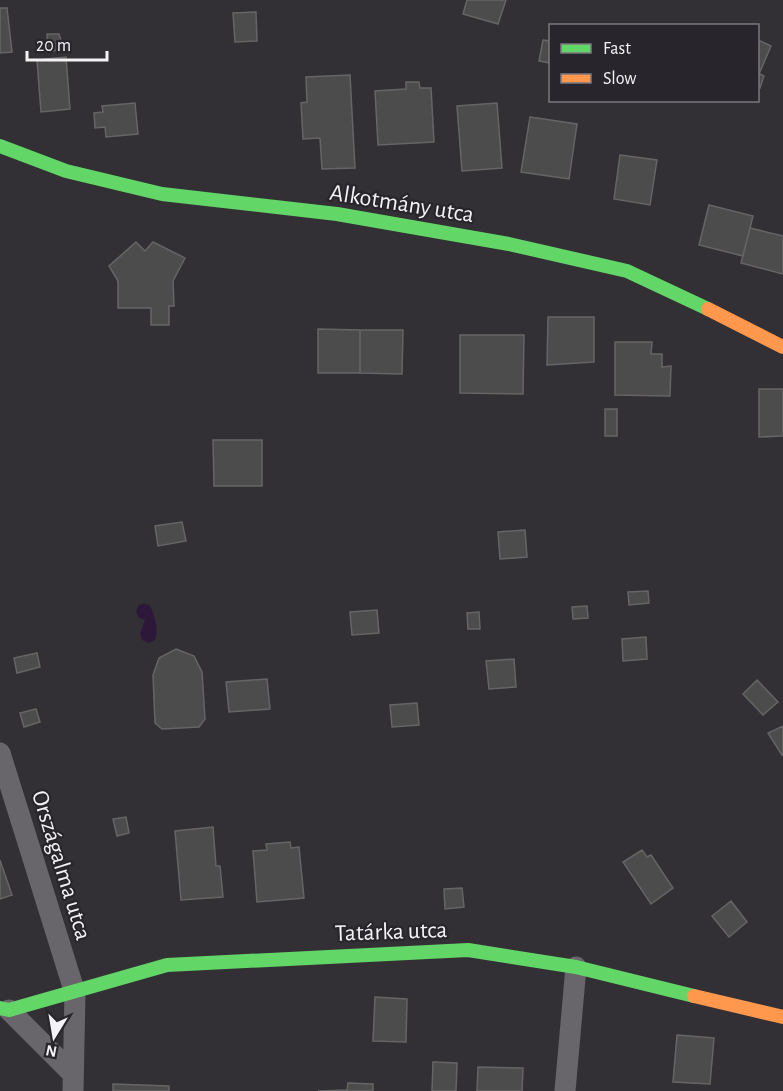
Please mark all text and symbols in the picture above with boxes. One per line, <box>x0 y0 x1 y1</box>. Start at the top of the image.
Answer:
scale bar <box>27 24 106 62</box>
legend <box>549 24 759 102</box>
text: 20 m <box>36 37 71 55</box>
text: Fast <box>603 40 631 58</box>
text: Slow <box>603 70 636 88</box>
street label: Alkotmány utca <box>328 181 476 227</box>
street label: Országalma utca <box>27 788 95 943</box>
street label: Tatárka utca <box>334 918 448 946</box>
north arrow <box>24 1007 84 1067</box>
text: N <box>44 1042 58 1060</box>

